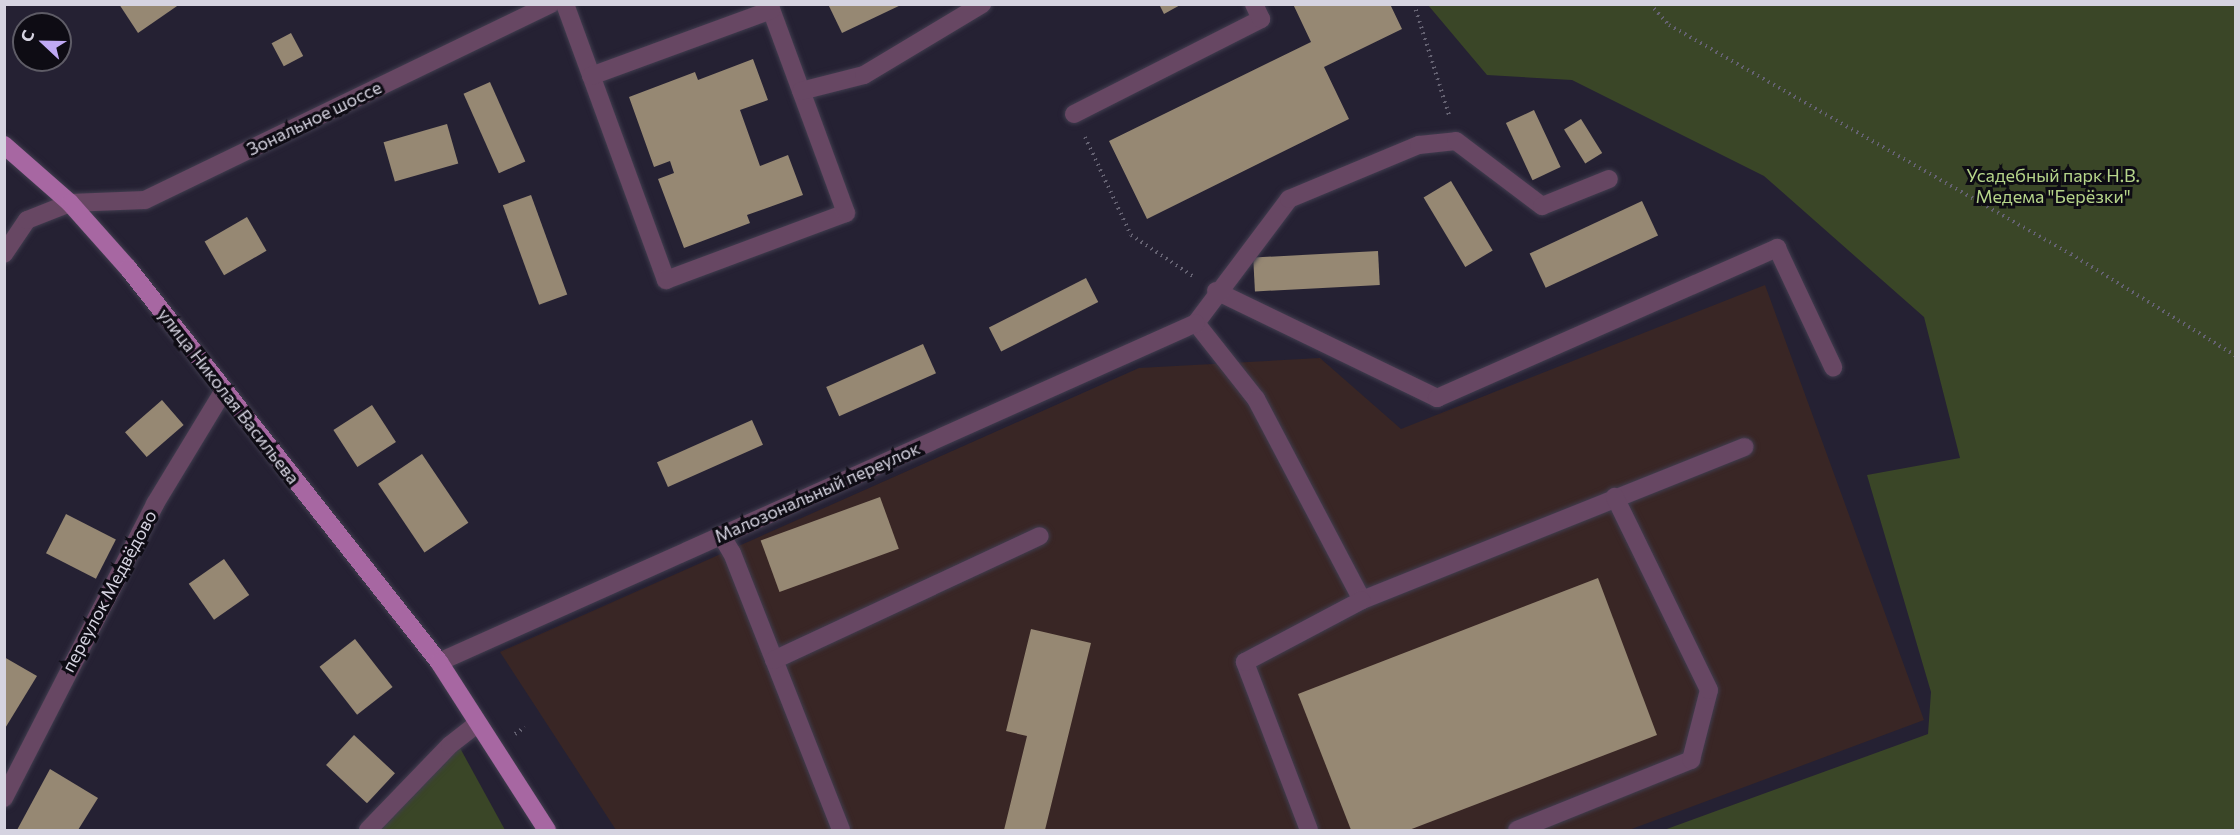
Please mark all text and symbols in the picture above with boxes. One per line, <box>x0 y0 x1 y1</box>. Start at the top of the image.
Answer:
north arrow <box>12 12 72 72</box>
text: С <box>16 27 38 44</box>
street label: Зональное шоссе <box>243 76 385 160</box>
park label: Усадебный парк Н.В. Медема "Берёзки" <box>1966 165 2140 207</box>
street label: улица Николая Васильева <box>154 304 304 488</box>
street label: Малозональный переулок <box>711 437 923 547</box>
street label: переулок Медвёдово <box>57 506 161 676</box>

